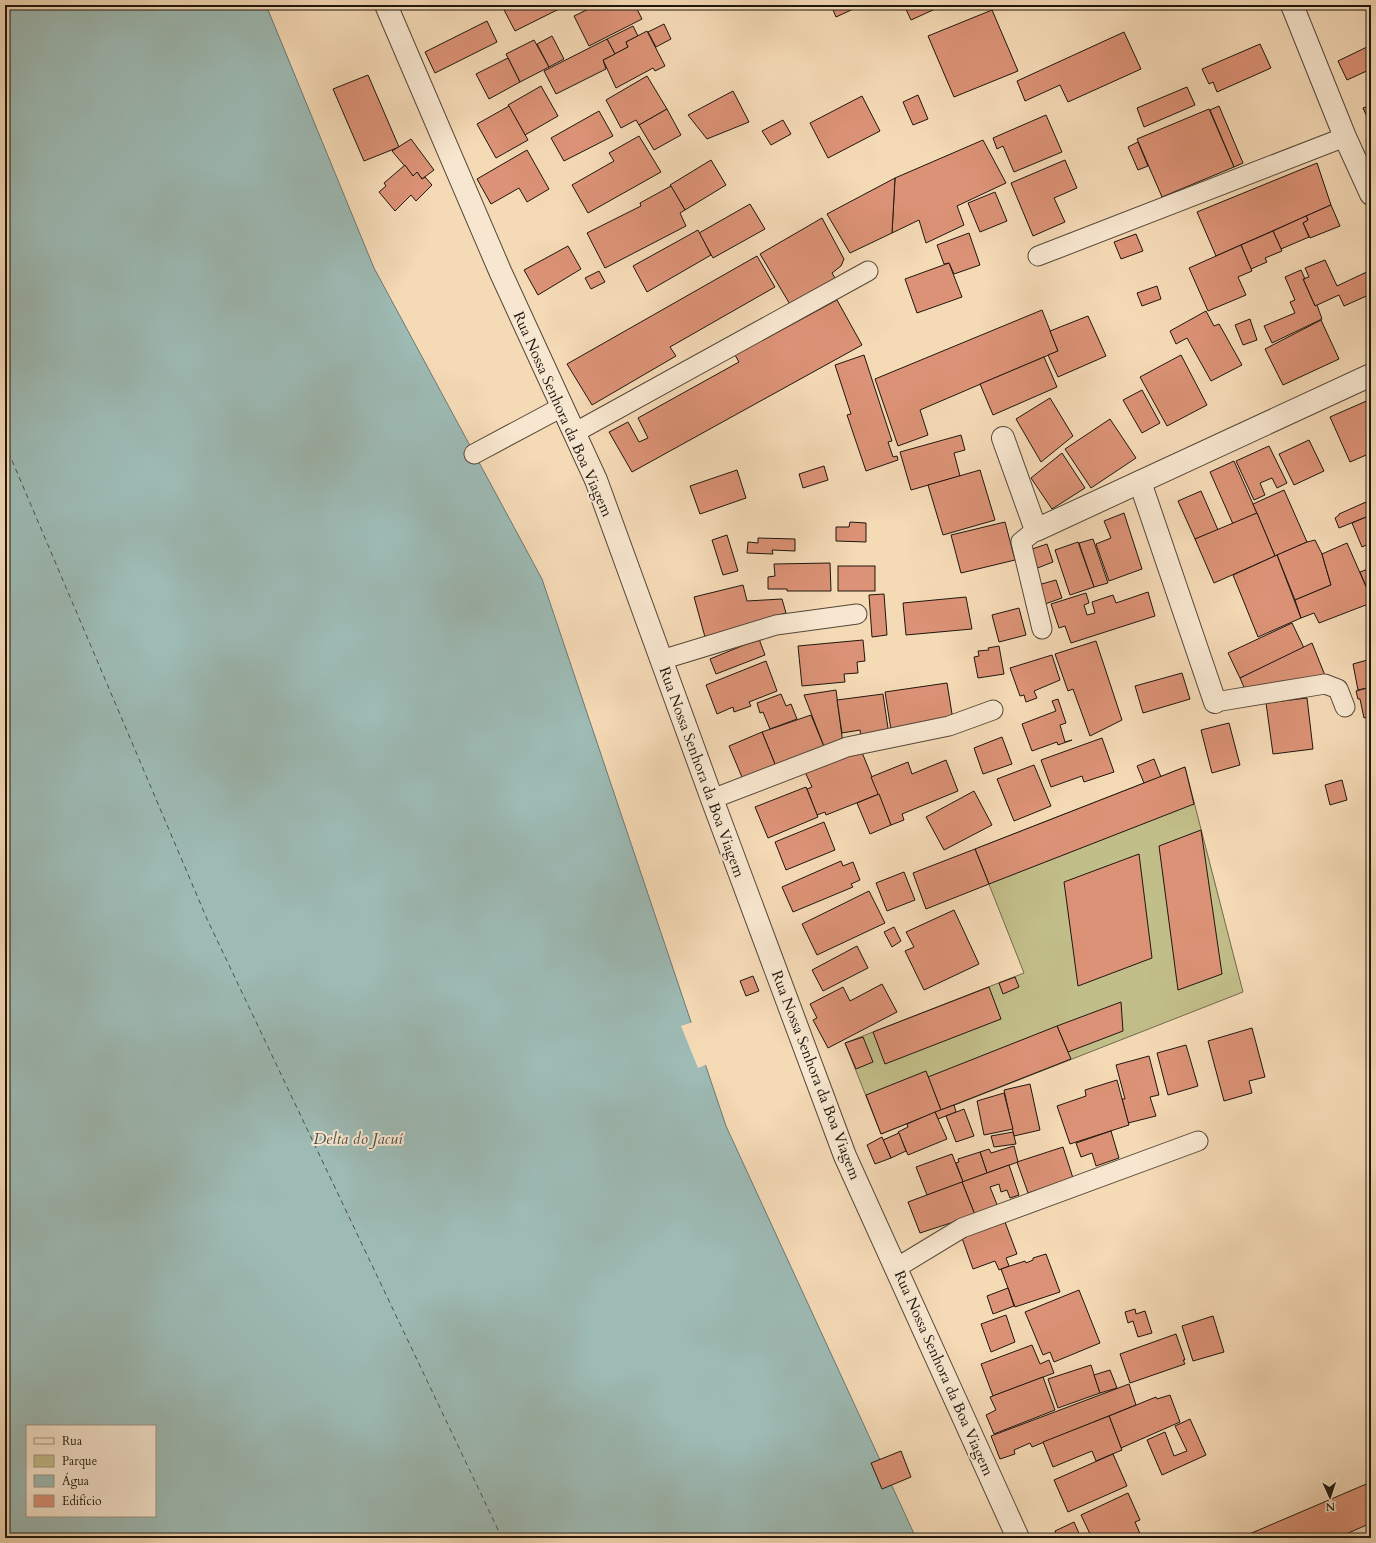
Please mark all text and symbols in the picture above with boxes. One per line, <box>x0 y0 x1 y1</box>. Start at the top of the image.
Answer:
street label: Rua Nossa Senhora da Boa Viagem <box>509 308 618 520</box>
street label: Rua Nossa Senhora da Boa Viagem <box>655 664 750 880</box>
street label: Rua Nossa Senhora da Boa Viagem <box>767 967 865 1183</box>
water label: Delta do Jacuí <box>313 1128 404 1150</box>
street label: Rua Nossa Senhora da Boa Viagem <box>890 1267 999 1479</box>
legend <box>26 1425 156 1517</box>
text: Rua <box>62 1433 83 1449</box>
text: Parque <box>62 1453 97 1469</box>
text: Água <box>62 1472 90 1489</box>
north arrow <box>1310 1477 1350 1517</box>
text: Edifício <box>62 1493 102 1509</box>
text: N <box>1325 1499 1336 1514</box>

